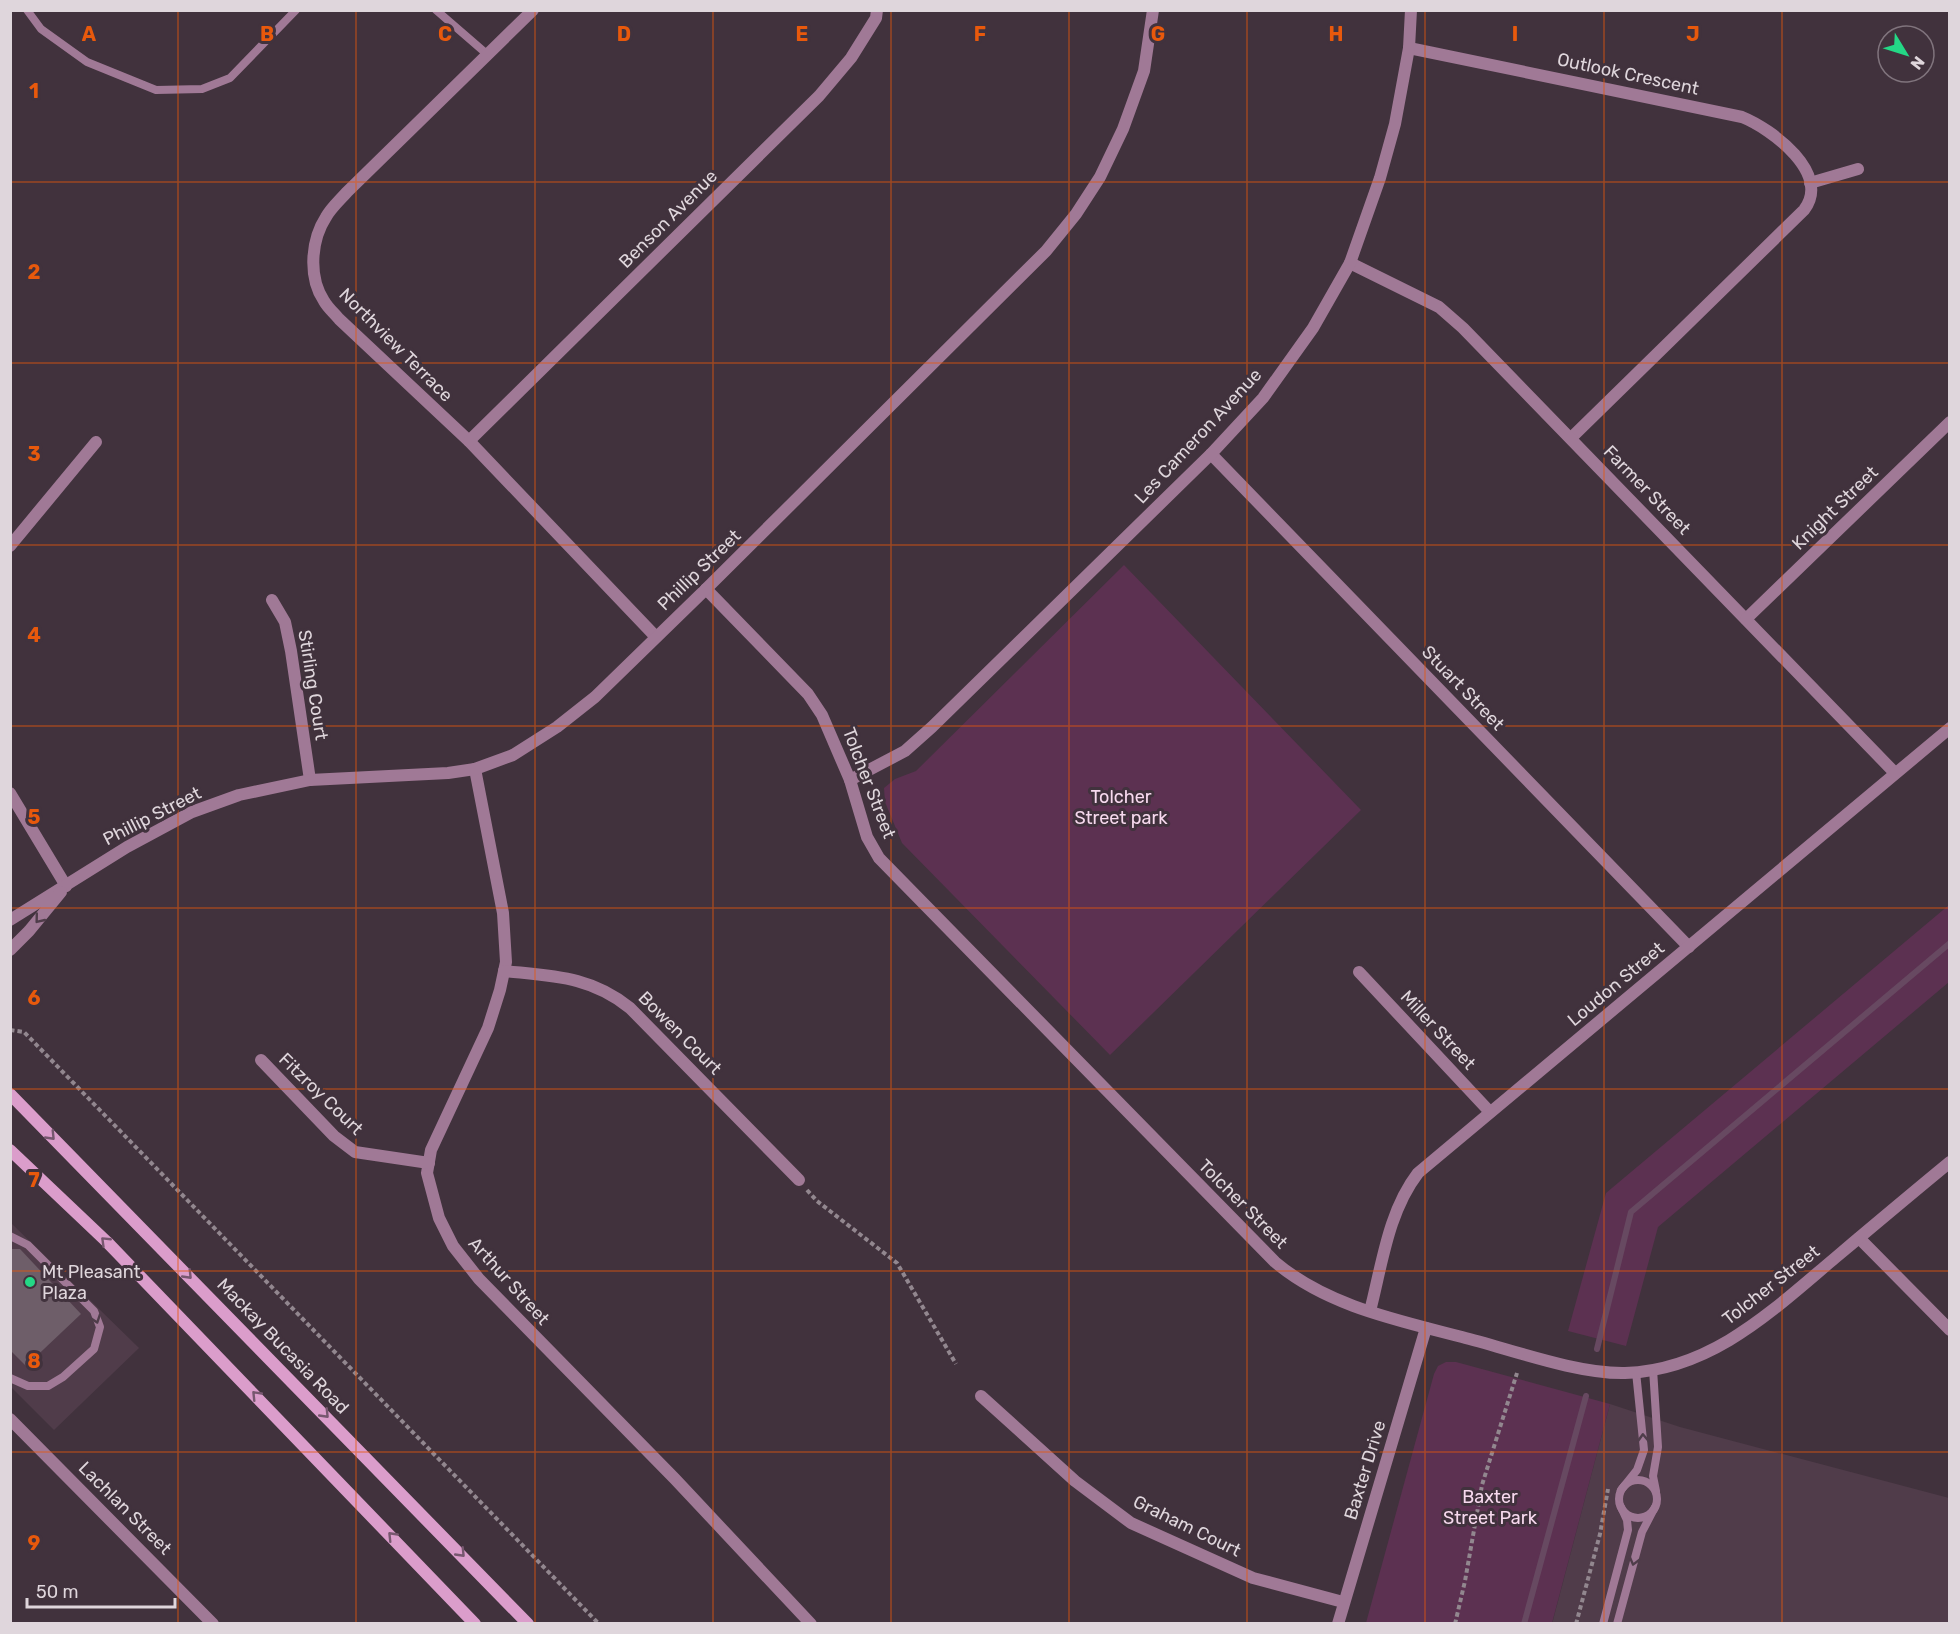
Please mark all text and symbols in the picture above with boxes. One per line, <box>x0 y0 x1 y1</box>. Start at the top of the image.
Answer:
text: A <box>82 22 97 46</box>
text: B <box>260 22 274 46</box>
text: C <box>438 22 452 46</box>
text: D <box>617 22 631 46</box>
text: E <box>796 22 808 46</box>
text: F <box>974 22 986 46</box>
text: G <box>1151 22 1165 46</box>
text: H <box>1329 22 1343 46</box>
text: I <box>1512 22 1518 46</box>
text: J <box>1686 22 1700 46</box>
north arrow <box>1876 24 1936 84</box>
street label: Outlook Crescent <box>1555 48 1701 100</box>
text: N <box>1906 53 1928 73</box>
text: 1 <box>29 79 39 103</box>
street label: Benson Avenue <box>614 165 722 273</box>
text: 2 <box>28 260 41 284</box>
street label: Northview Terrace <box>335 284 457 406</box>
street label: Les Cameron Avenue <box>1130 364 1266 508</box>
street label: Farmer Street <box>1599 441 1695 539</box>
text: 3 <box>27 442 41 466</box>
street label: Knight Street <box>1787 461 1883 555</box>
street label: Phillip Street <box>653 525 745 615</box>
text: 4 <box>27 623 41 647</box>
street label: Stirling Court <box>293 628 333 742</box>
street label: Stuart Street <box>1417 641 1509 735</box>
street label: Tolcher Street <box>838 724 900 842</box>
street label: Phillip Street <box>99 782 205 850</box>
park label: Tolcher Street park <box>1074 786 1168 829</box>
text: 5 <box>28 805 41 829</box>
one-way arrow <box>36 912 47 923</box>
street label: Loudon Street <box>1563 937 1669 1031</box>
text: 6 <box>27 986 41 1010</box>
street label: Miller Street <box>1396 986 1480 1074</box>
street label: Bowen Court <box>634 987 726 1079</box>
street label: Fitzroy Court <box>274 1048 368 1140</box>
one-way arrow <box>44 1128 55 1139</box>
street label: Tolcher Street <box>1194 1155 1292 1253</box>
text: 7 <box>28 1168 40 1192</box>
street label: Arthur Street <box>464 1233 554 1329</box>
one-way arrow <box>102 1237 112 1248</box>
street label: Tolcher Street <box>1718 1240 1824 1330</box>
place label: Mt Pleasant Plaza <box>42 1261 141 1304</box>
one-way arrow <box>181 1269 192 1279</box>
street label: Mackay Bucasia Road <box>213 1274 353 1418</box>
marker: Mt Pleasant Plaza <box>23 1275 37 1289</box>
one-way arrow <box>89 1313 102 1324</box>
text: 8 <box>27 1349 41 1373</box>
one-way arrow <box>253 1392 264 1403</box>
one-way arrow <box>317 1407 328 1418</box>
street label: Baxter Drive <box>1339 1418 1391 1522</box>
one-way arrow <box>1637 1434 1650 1443</box>
street label: Lachlan Street <box>74 1457 176 1559</box>
park label: Baxter Street Park <box>1443 1486 1538 1529</box>
street label: Graham Court <box>1129 1490 1245 1562</box>
text: 9 <box>28 1531 41 1555</box>
one-way arrow <box>388 1532 399 1543</box>
one-way arrow <box>454 1546 465 1557</box>
one-way arrow <box>1628 1556 1641 1566</box>
scale bar <box>27 1571 176 1609</box>
text: 50 m <box>36 1581 79 1603</box>

